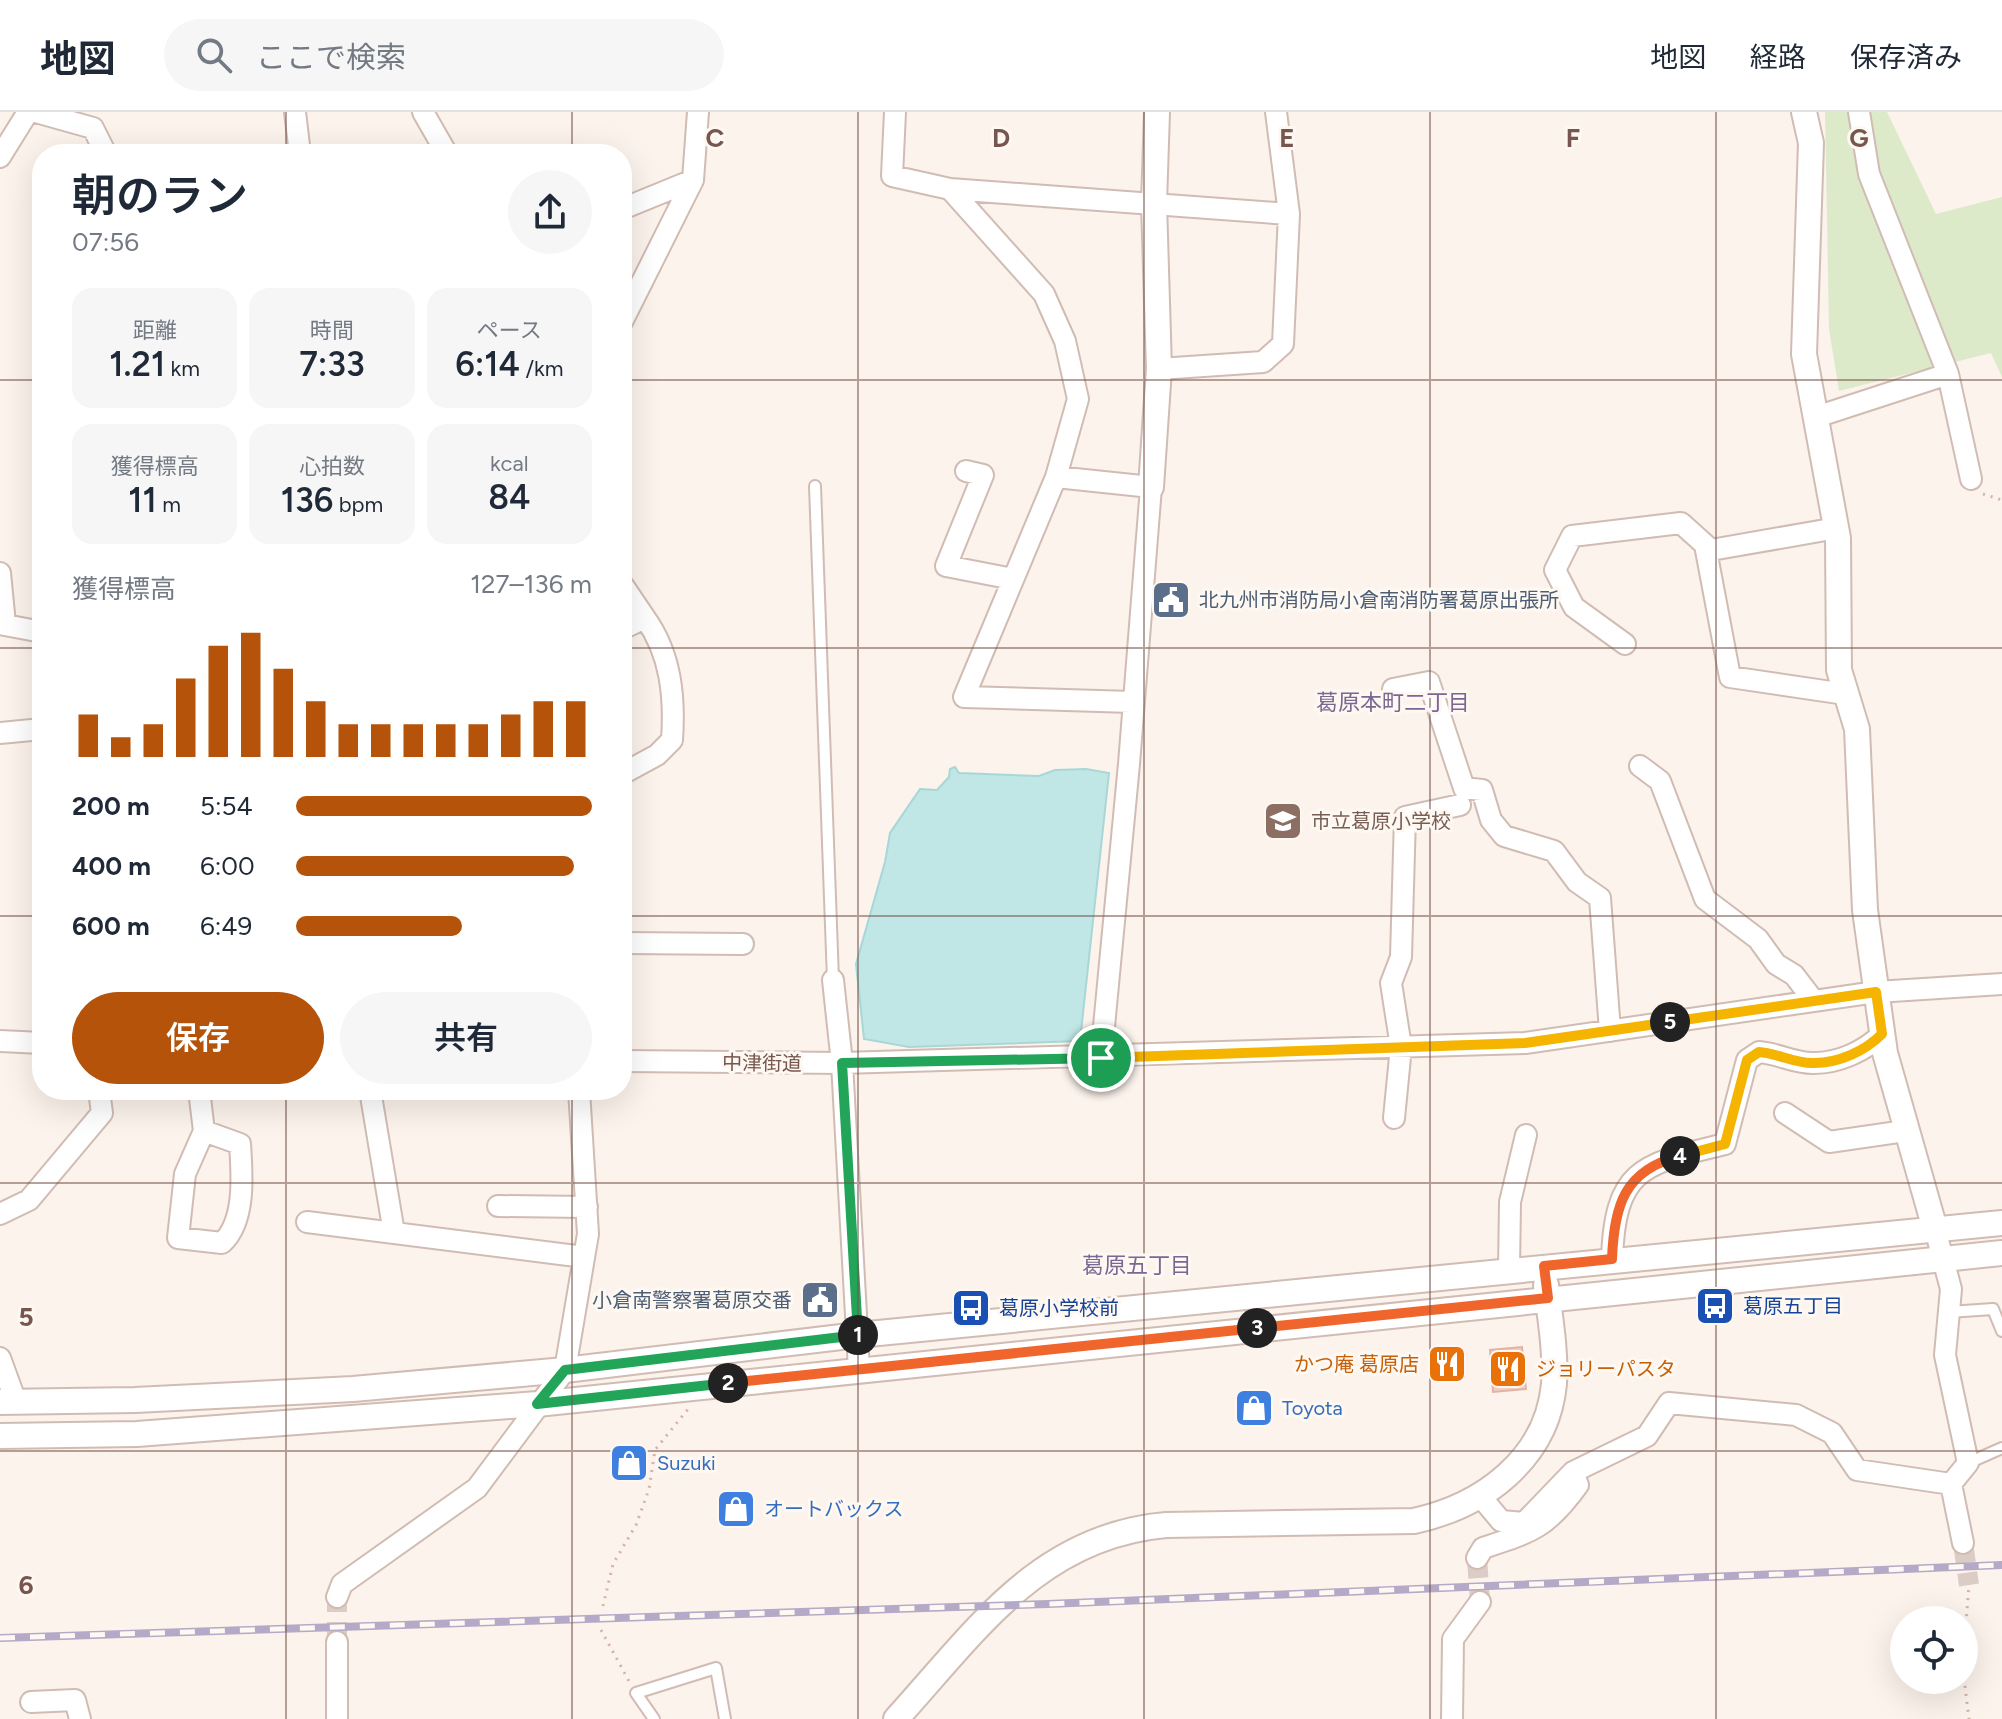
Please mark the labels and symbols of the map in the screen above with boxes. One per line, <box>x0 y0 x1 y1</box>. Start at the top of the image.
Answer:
text: C <box>706 122 725 154</box>
text: D <box>992 122 1010 154</box>
text: E <box>1279 122 1295 154</box>
text: F <box>1566 122 1580 154</box>
text: G <box>1849 122 1869 154</box>
public building icon: 北九州市消防局小倉南消防署葛原出張所 <box>1150 579 1192 621</box>
place label: 北九州市消防局小倉南消防署葛原出張所 <box>1199 588 1559 612</box>
district label: 葛原本町二丁目 <box>1316 689 1470 716</box>
school or university icon: 市立葛原小学校 <box>1262 800 1304 842</box>
place label: 市立葛原小学校 <box>1311 809 1451 833</box>
pin: 5 <box>1650 1002 1690 1042</box>
pin <box>1067 1024 1135 1092</box>
street label: 中津街道 <box>722 1050 802 1076</box>
pin: 4 <box>1660 1136 1700 1176</box>
district label: 葛原五丁目 <box>1082 1252 1192 1279</box>
public building icon: 小倉南警察署葛原交番 <box>799 1279 841 1321</box>
bus stop icon: 葛原五丁目 <box>1694 1285 1736 1327</box>
bus stop icon: 葛原小学校前 <box>950 1287 992 1329</box>
place label: 小倉南警察署葛原交番 <box>592 1288 792 1312</box>
place label: 葛原五丁目 <box>1743 1294 1843 1318</box>
place label: 葛原小学校前 <box>999 1296 1119 1320</box>
text: 5 <box>18 1301 34 1333</box>
pin: 3 <box>1237 1308 1277 1348</box>
pin: 1 <box>838 1315 878 1355</box>
restaurant icon: かつ庵 葛原店 <box>1426 1343 1468 1385</box>
restaurant icon: ジョリーパスタ <box>1487 1348 1529 1390</box>
place label: かつ庵 葛原店 <box>1294 1352 1419 1376</box>
place label: ジョリーパスタ <box>1536 1357 1676 1381</box>
pin: 2 <box>708 1363 748 1403</box>
shop icon: Toyota <box>1233 1387 1275 1429</box>
place label: Toyota <box>1282 1396 1343 1420</box>
shop icon: Suzuki <box>608 1442 650 1484</box>
place label: Suzuki <box>657 1451 716 1475</box>
shop icon: オートバックス <box>715 1488 757 1530</box>
place label: オートバックス <box>764 1497 903 1521</box>
text: 6 <box>18 1569 34 1601</box>

